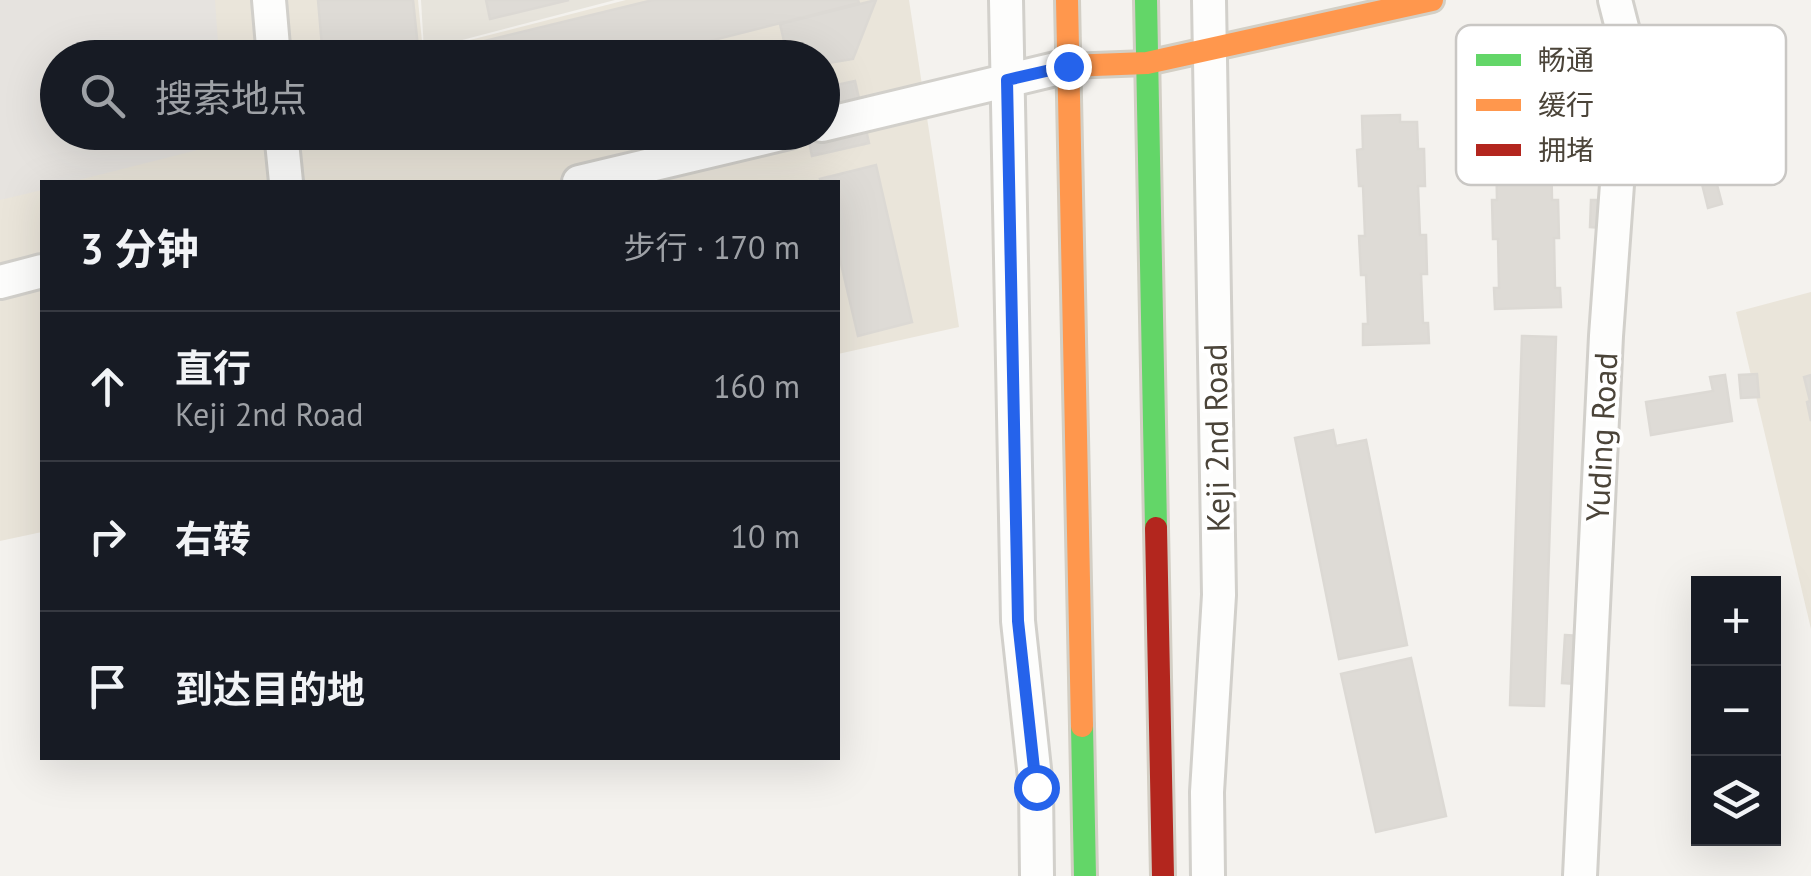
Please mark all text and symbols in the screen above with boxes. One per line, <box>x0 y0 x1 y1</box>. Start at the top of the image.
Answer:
legend <box>1456 25 1786 185</box>
search box <box>40 40 840 150</box>
text: 畅通 <box>1538 41 1594 78</box>
route end <box>1046 44 1092 90</box>
icon: search <box>75 68 130 123</box>
text: 搜索地点 <box>155 73 307 122</box>
text: 缓行 <box>1538 86 1594 123</box>
text: 拥堵 <box>1538 131 1594 168</box>
text: 3 分钟 <box>80 221 198 276</box>
text: 步行 · 170 m <box>624 226 800 268</box>
text: 直行 <box>175 343 251 392</box>
street label: Keji 2nd Road <box>1193 343 1239 533</box>
street label: Yuding Road <box>1576 351 1626 523</box>
icon: ahead <box>80 359 135 414</box>
text: 160 m <box>713 365 800 407</box>
text: Keji 2nd Road <box>175 393 363 435</box>
icon: right <box>80 509 135 564</box>
text: 右转 <box>175 514 251 563</box>
text: 10 m <box>731 515 800 557</box>
map controls <box>1691 576 1781 846</box>
button: + <box>1691 576 1781 666</box>
icon: arrive <box>80 659 135 714</box>
text: 到达目的地 <box>175 664 365 713</box>
button: − <box>1691 666 1781 756</box>
button: layers <box>1691 756 1781 846</box>
route start <box>1014 765 1060 811</box>

